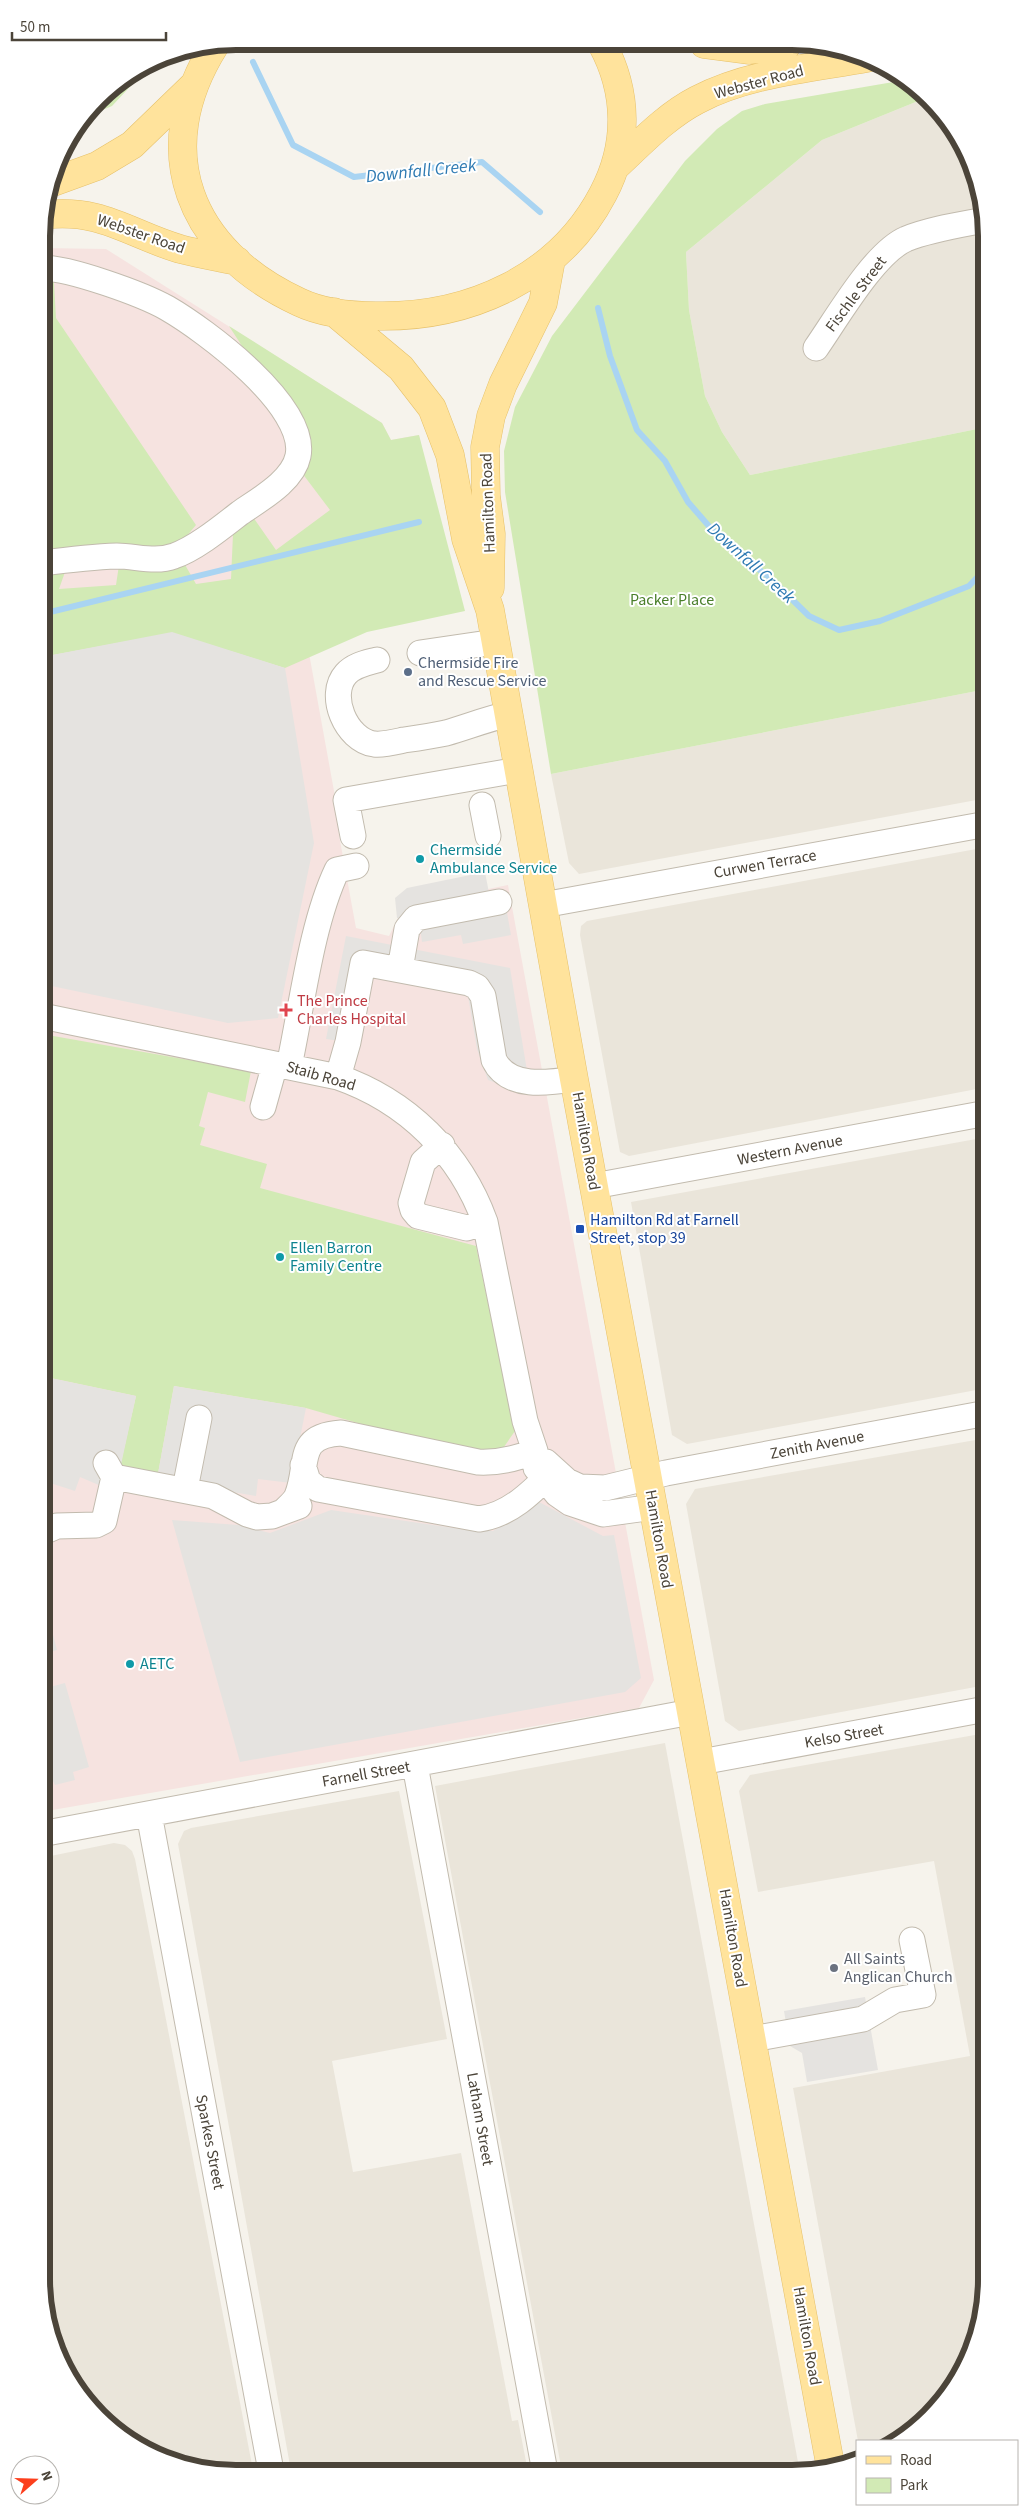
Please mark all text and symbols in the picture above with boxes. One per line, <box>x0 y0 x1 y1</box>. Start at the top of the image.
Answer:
scale bar <box>12 10 166 42</box>
text: 50 m <box>20 17 50 38</box>
street label: Webster Road <box>712 59 806 105</box>
water label: Downfall Creek <box>365 153 478 189</box>
street label: Webster Road <box>94 209 188 259</box>
street label: Fischle Street <box>820 251 892 337</box>
street label: Hamilton Road <box>475 453 501 553</box>
water label: Downfall Creek <box>701 517 801 610</box>
park label: Packer Place <box>630 589 714 611</box>
place label: Chermside Fire and Rescue Service <box>418 652 546 692</box>
marker: Chermside Fire and Rescue Service <box>402 666 414 678</box>
place label: Chermside Ambulance Service <box>430 839 557 879</box>
street label: Curwen Terrace <box>712 844 818 884</box>
marker: Chermside Ambulance Service <box>414 853 426 865</box>
place label: The Prince Charles Hospital <box>297 990 406 1030</box>
marker: The Prince Charles Hospital <box>279 1003 293 1017</box>
street label: Staib Road <box>284 1056 358 1096</box>
street label: Hamilton Road <box>566 1090 606 1192</box>
street label: Western Avenue <box>735 1129 845 1171</box>
place label: Hamilton Rd at Farnell Street, stop 39 <box>590 1209 739 1249</box>
marker: Hamilton Rd at Farnell Street, stop 39 <box>574 1223 586 1235</box>
place label: Ellen Barron Family Centre <box>290 1237 382 1277</box>
marker: Ellen Barron Family Centre <box>274 1251 286 1263</box>
street label: Zenith Avenue <box>768 1425 866 1465</box>
street label: Hamilton Road <box>639 1488 679 1590</box>
place label: AETC <box>140 1653 174 1675</box>
marker: AETC <box>124 1658 136 1670</box>
street label: Kelso Street <box>803 1718 886 1754</box>
street label: Farnell Street <box>320 1755 412 1793</box>
street label: Hamilton Road <box>713 1887 753 1989</box>
place label: All Saints Anglican Church <box>844 1948 953 1988</box>
marker: All Saints Anglican Church <box>828 1962 840 1974</box>
street label: Latham Street <box>461 2071 499 2168</box>
street label: Sparkes Street <box>190 2093 230 2192</box>
street label: Hamilton Road <box>787 2285 827 2387</box>
legend <box>856 2440 1018 2505</box>
text: Road <box>900 2450 932 2471</box>
north arrow <box>10 2455 60 2505</box>
text: N <box>35 2468 57 2484</box>
text: Park <box>900 2475 929 2496</box>

